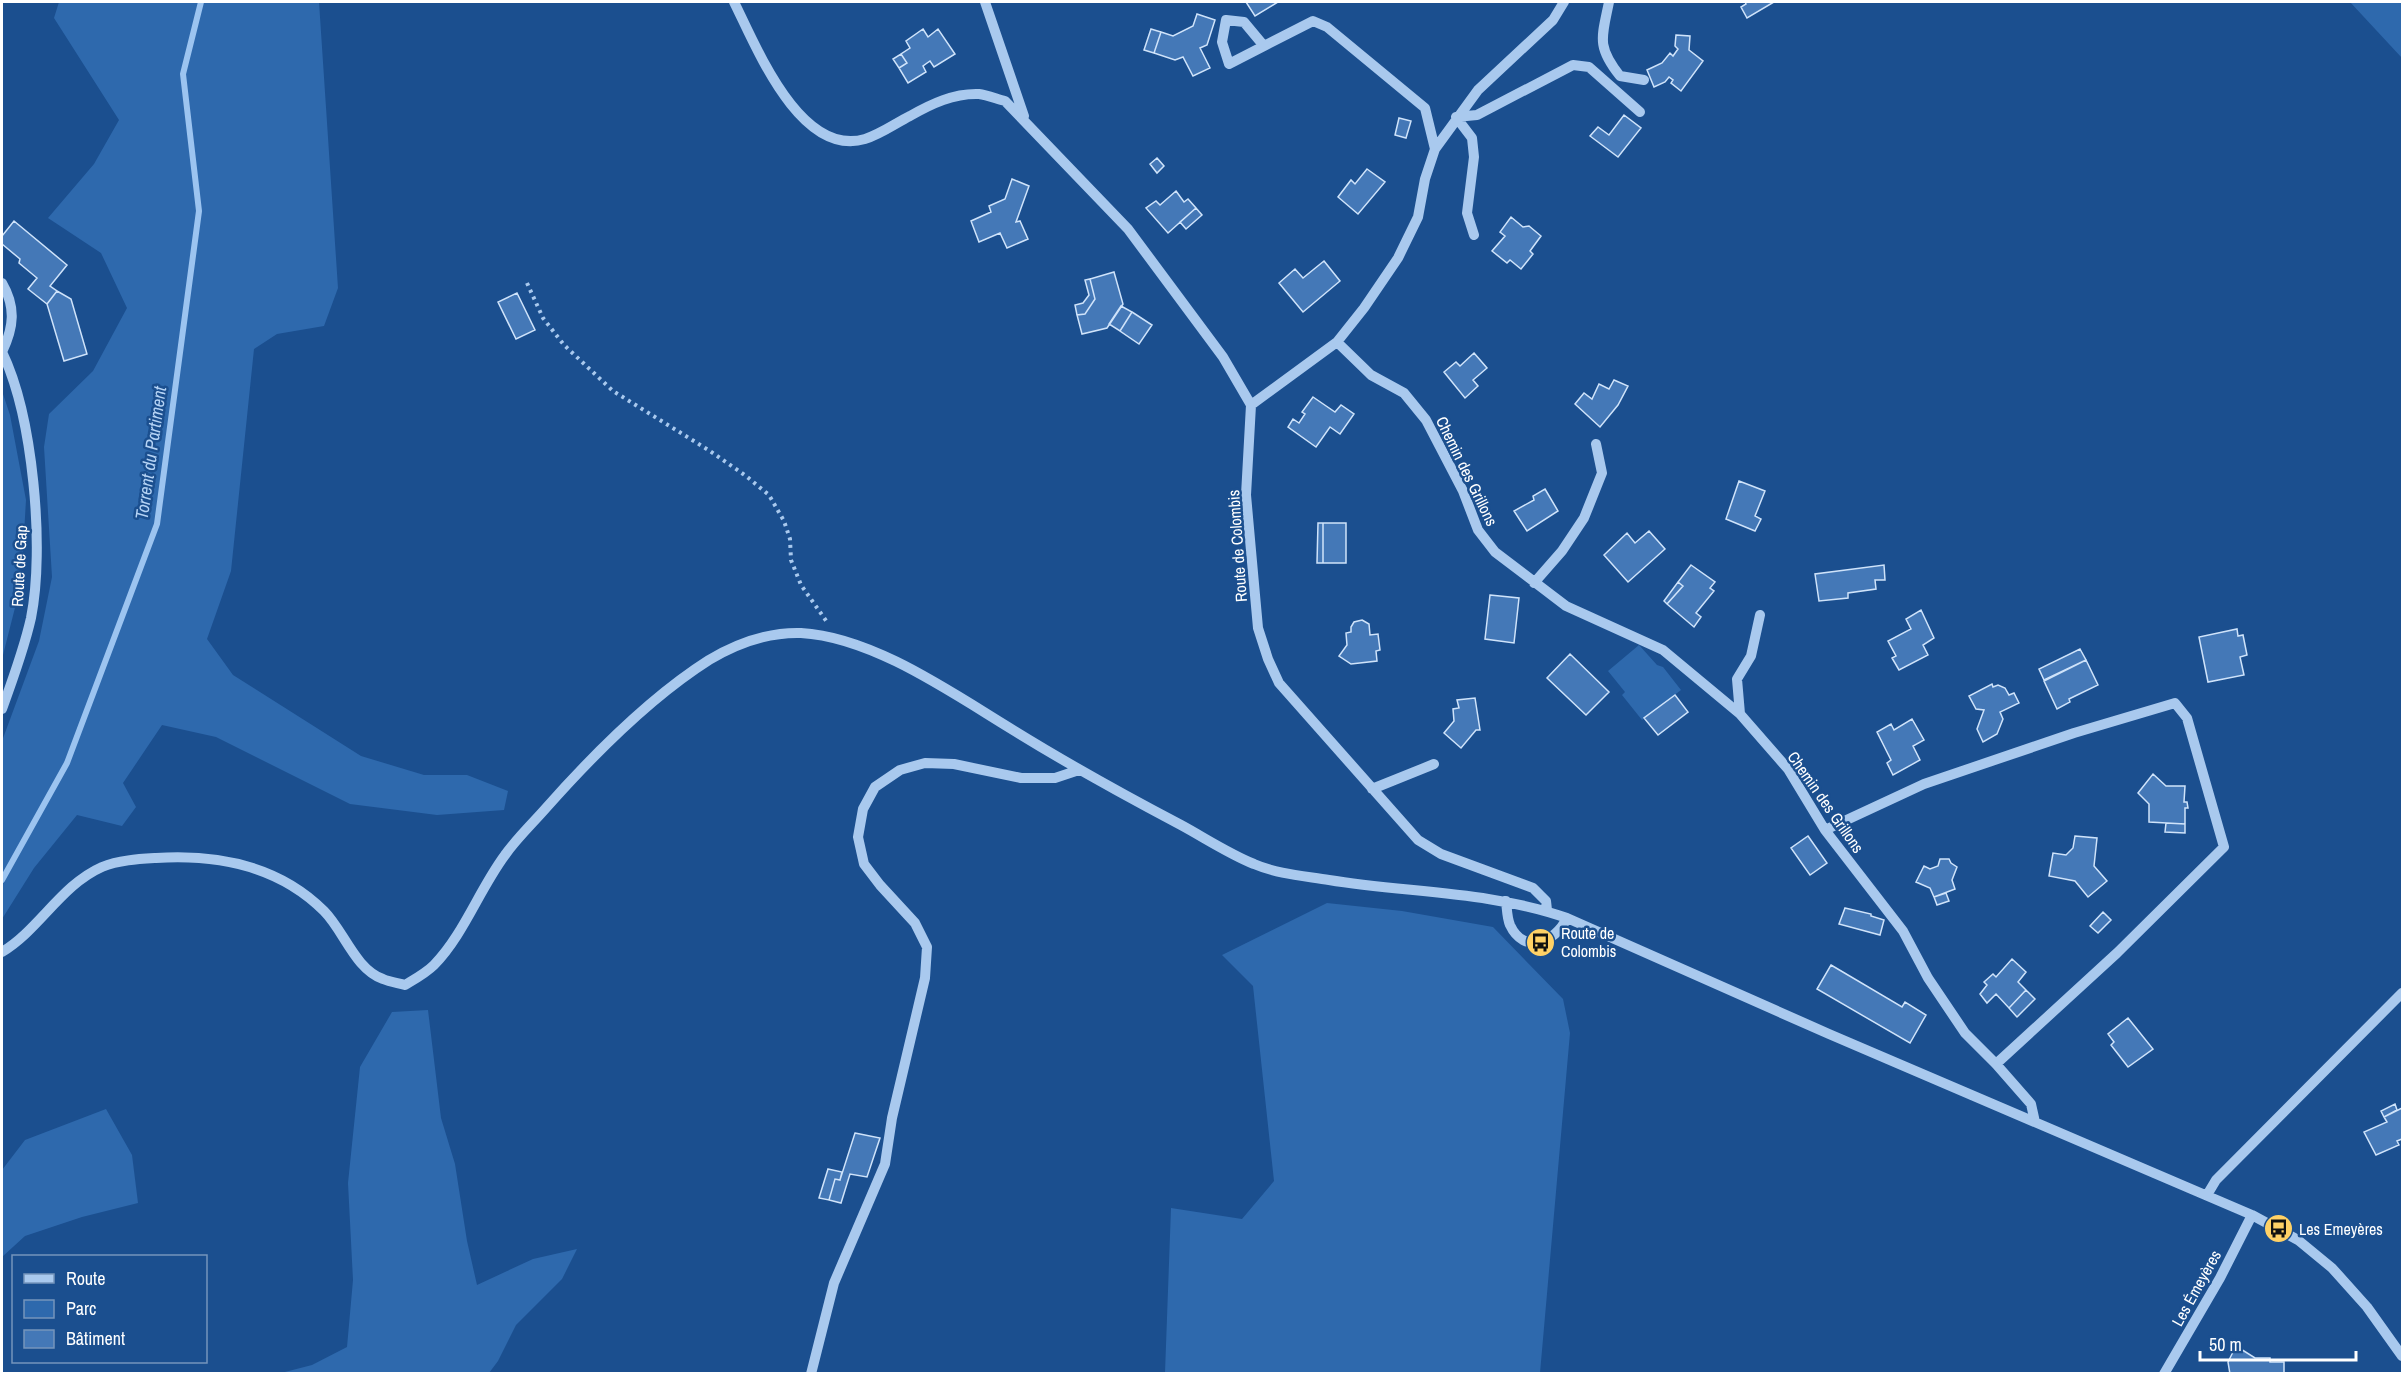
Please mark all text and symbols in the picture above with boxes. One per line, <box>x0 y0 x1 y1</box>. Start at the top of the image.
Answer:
water label: Torrent du Partiment <box>129 384 172 521</box>
street label: Chemin des Grillons <box>1431 412 1503 530</box>
street label: Route de Colombis <box>1222 489 1252 603</box>
street label: Route de Gap <box>6 525 32 607</box>
street label: Chemin des Grillons <box>1783 747 1869 857</box>
place label: Route de Colombis <box>1561 922 1616 962</box>
bus stop icon: Route de Colombis <box>1524 926 1556 958</box>
bus stop icon: Les Emeyères <box>2262 1213 2294 1245</box>
place label: Les Emeyères <box>2299 1218 2383 1240</box>
street label: Les Émeyères <box>2166 1246 2226 1330</box>
legend <box>12 1255 207 1363</box>
text: Route <box>66 1266 105 1291</box>
text: Parc <box>66 1296 96 1321</box>
scale bar <box>2200 1324 2356 1362</box>
text: Bâtiment <box>66 1326 125 1351</box>
text: 50 m <box>2209 1332 2242 1357</box>

